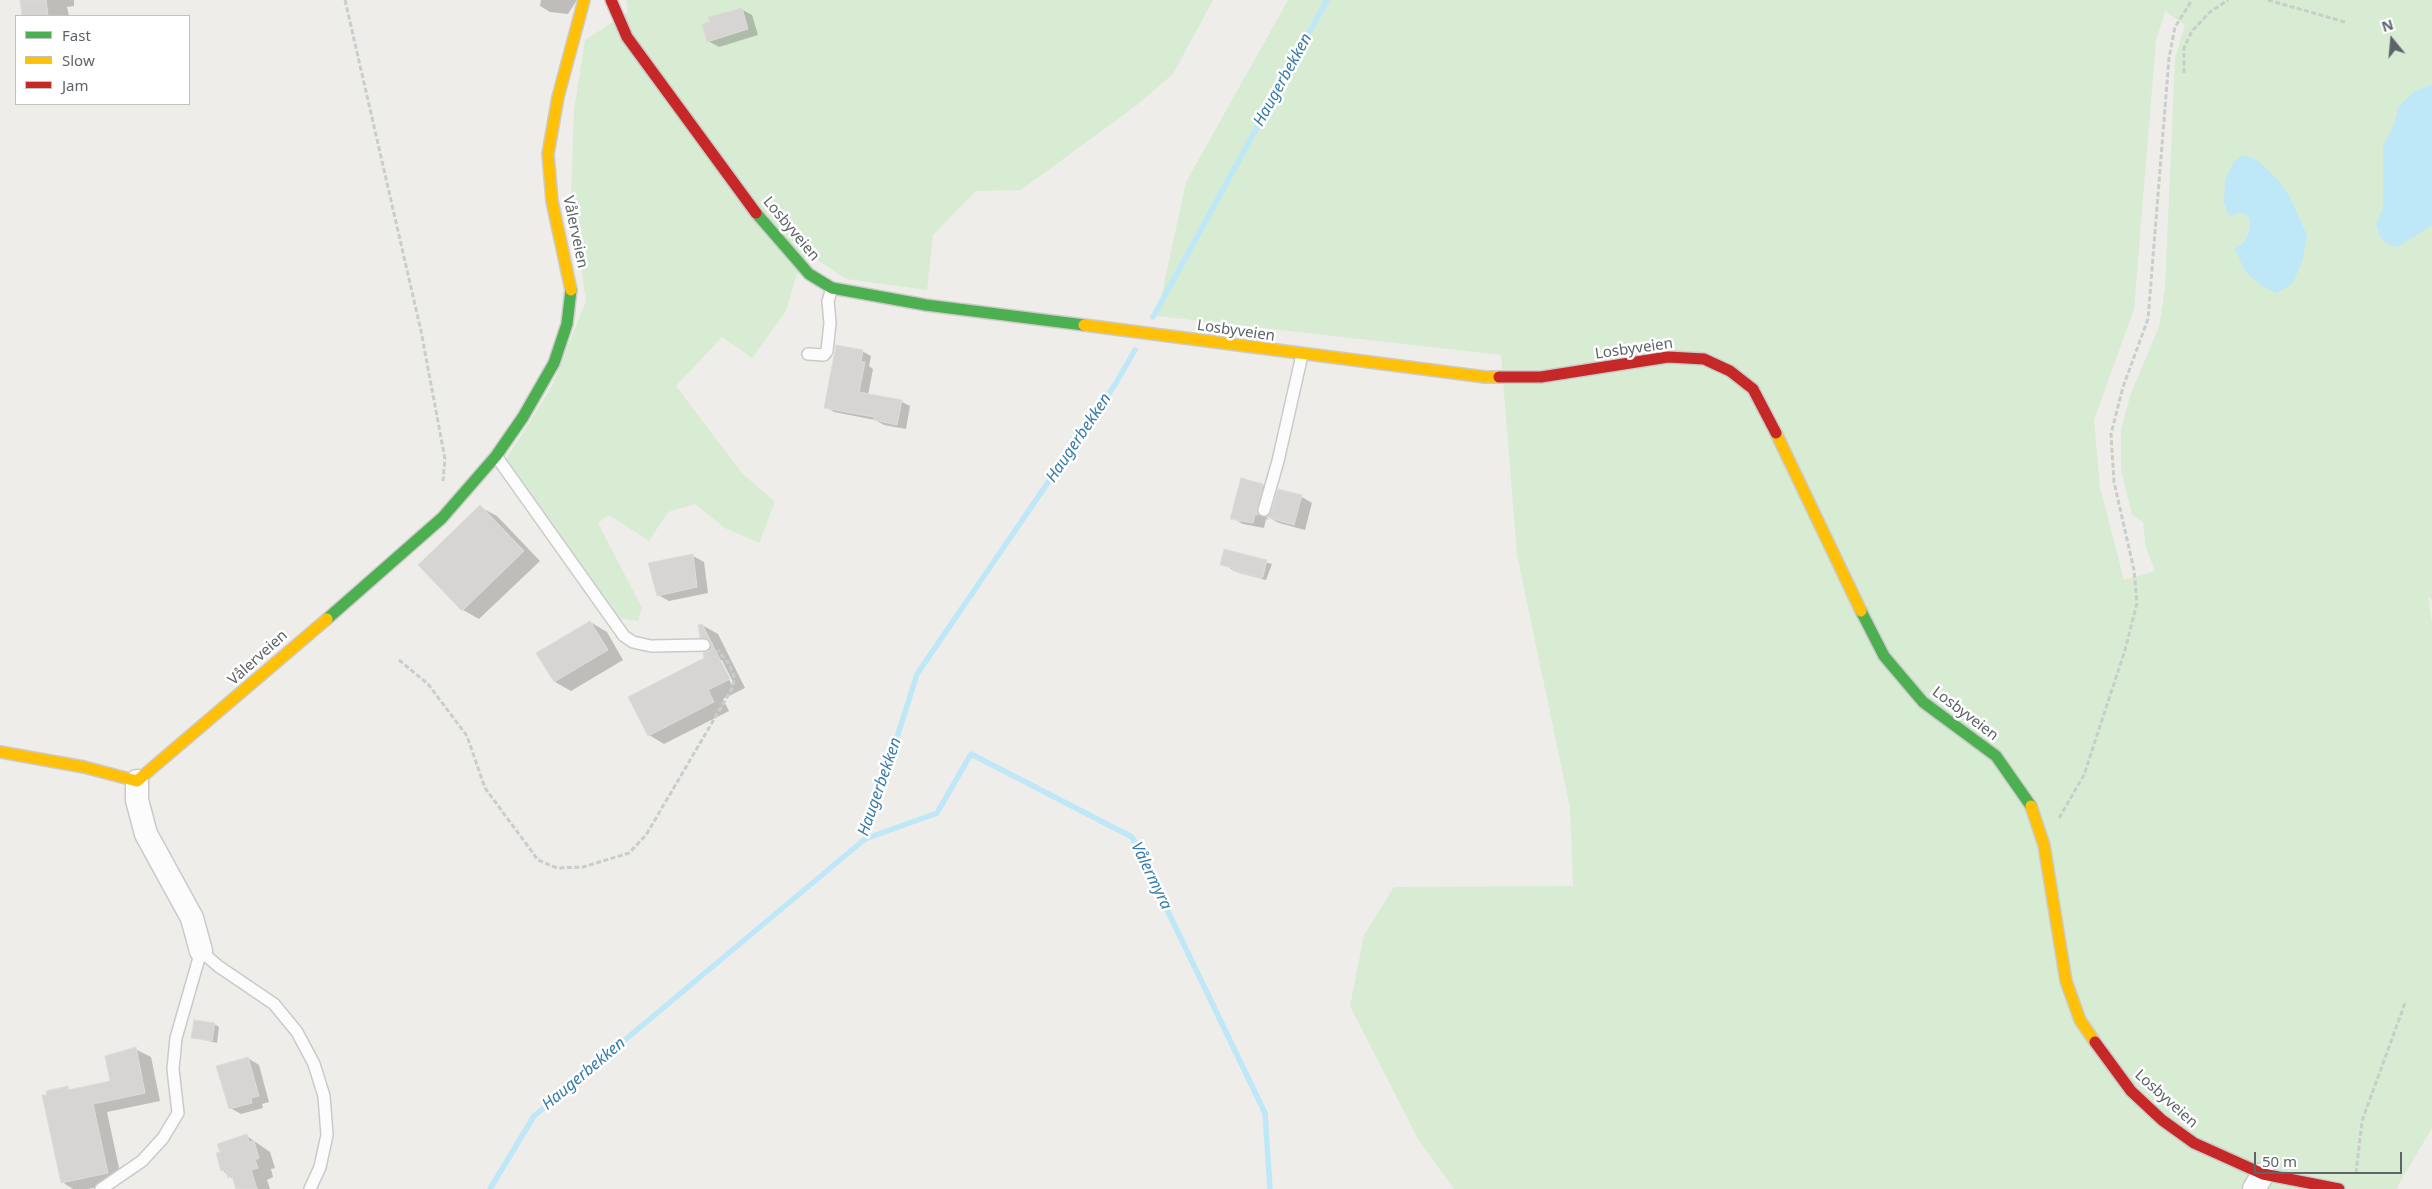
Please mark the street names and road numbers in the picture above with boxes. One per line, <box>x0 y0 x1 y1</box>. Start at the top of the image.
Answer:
street label: Losbyveien <box>759 193 823 265</box>
street label: Vålerveien <box>559 194 591 270</box>
street label: Losbyveien <box>1196 317 1276 345</box>
street label: Losbyveien <box>1594 335 1674 363</box>
street label: Vålerveien <box>225 627 291 689</box>
street label: Losbyveien <box>1928 683 2002 745</box>
street label: Losbyveien <box>2131 1066 2201 1132</box>

